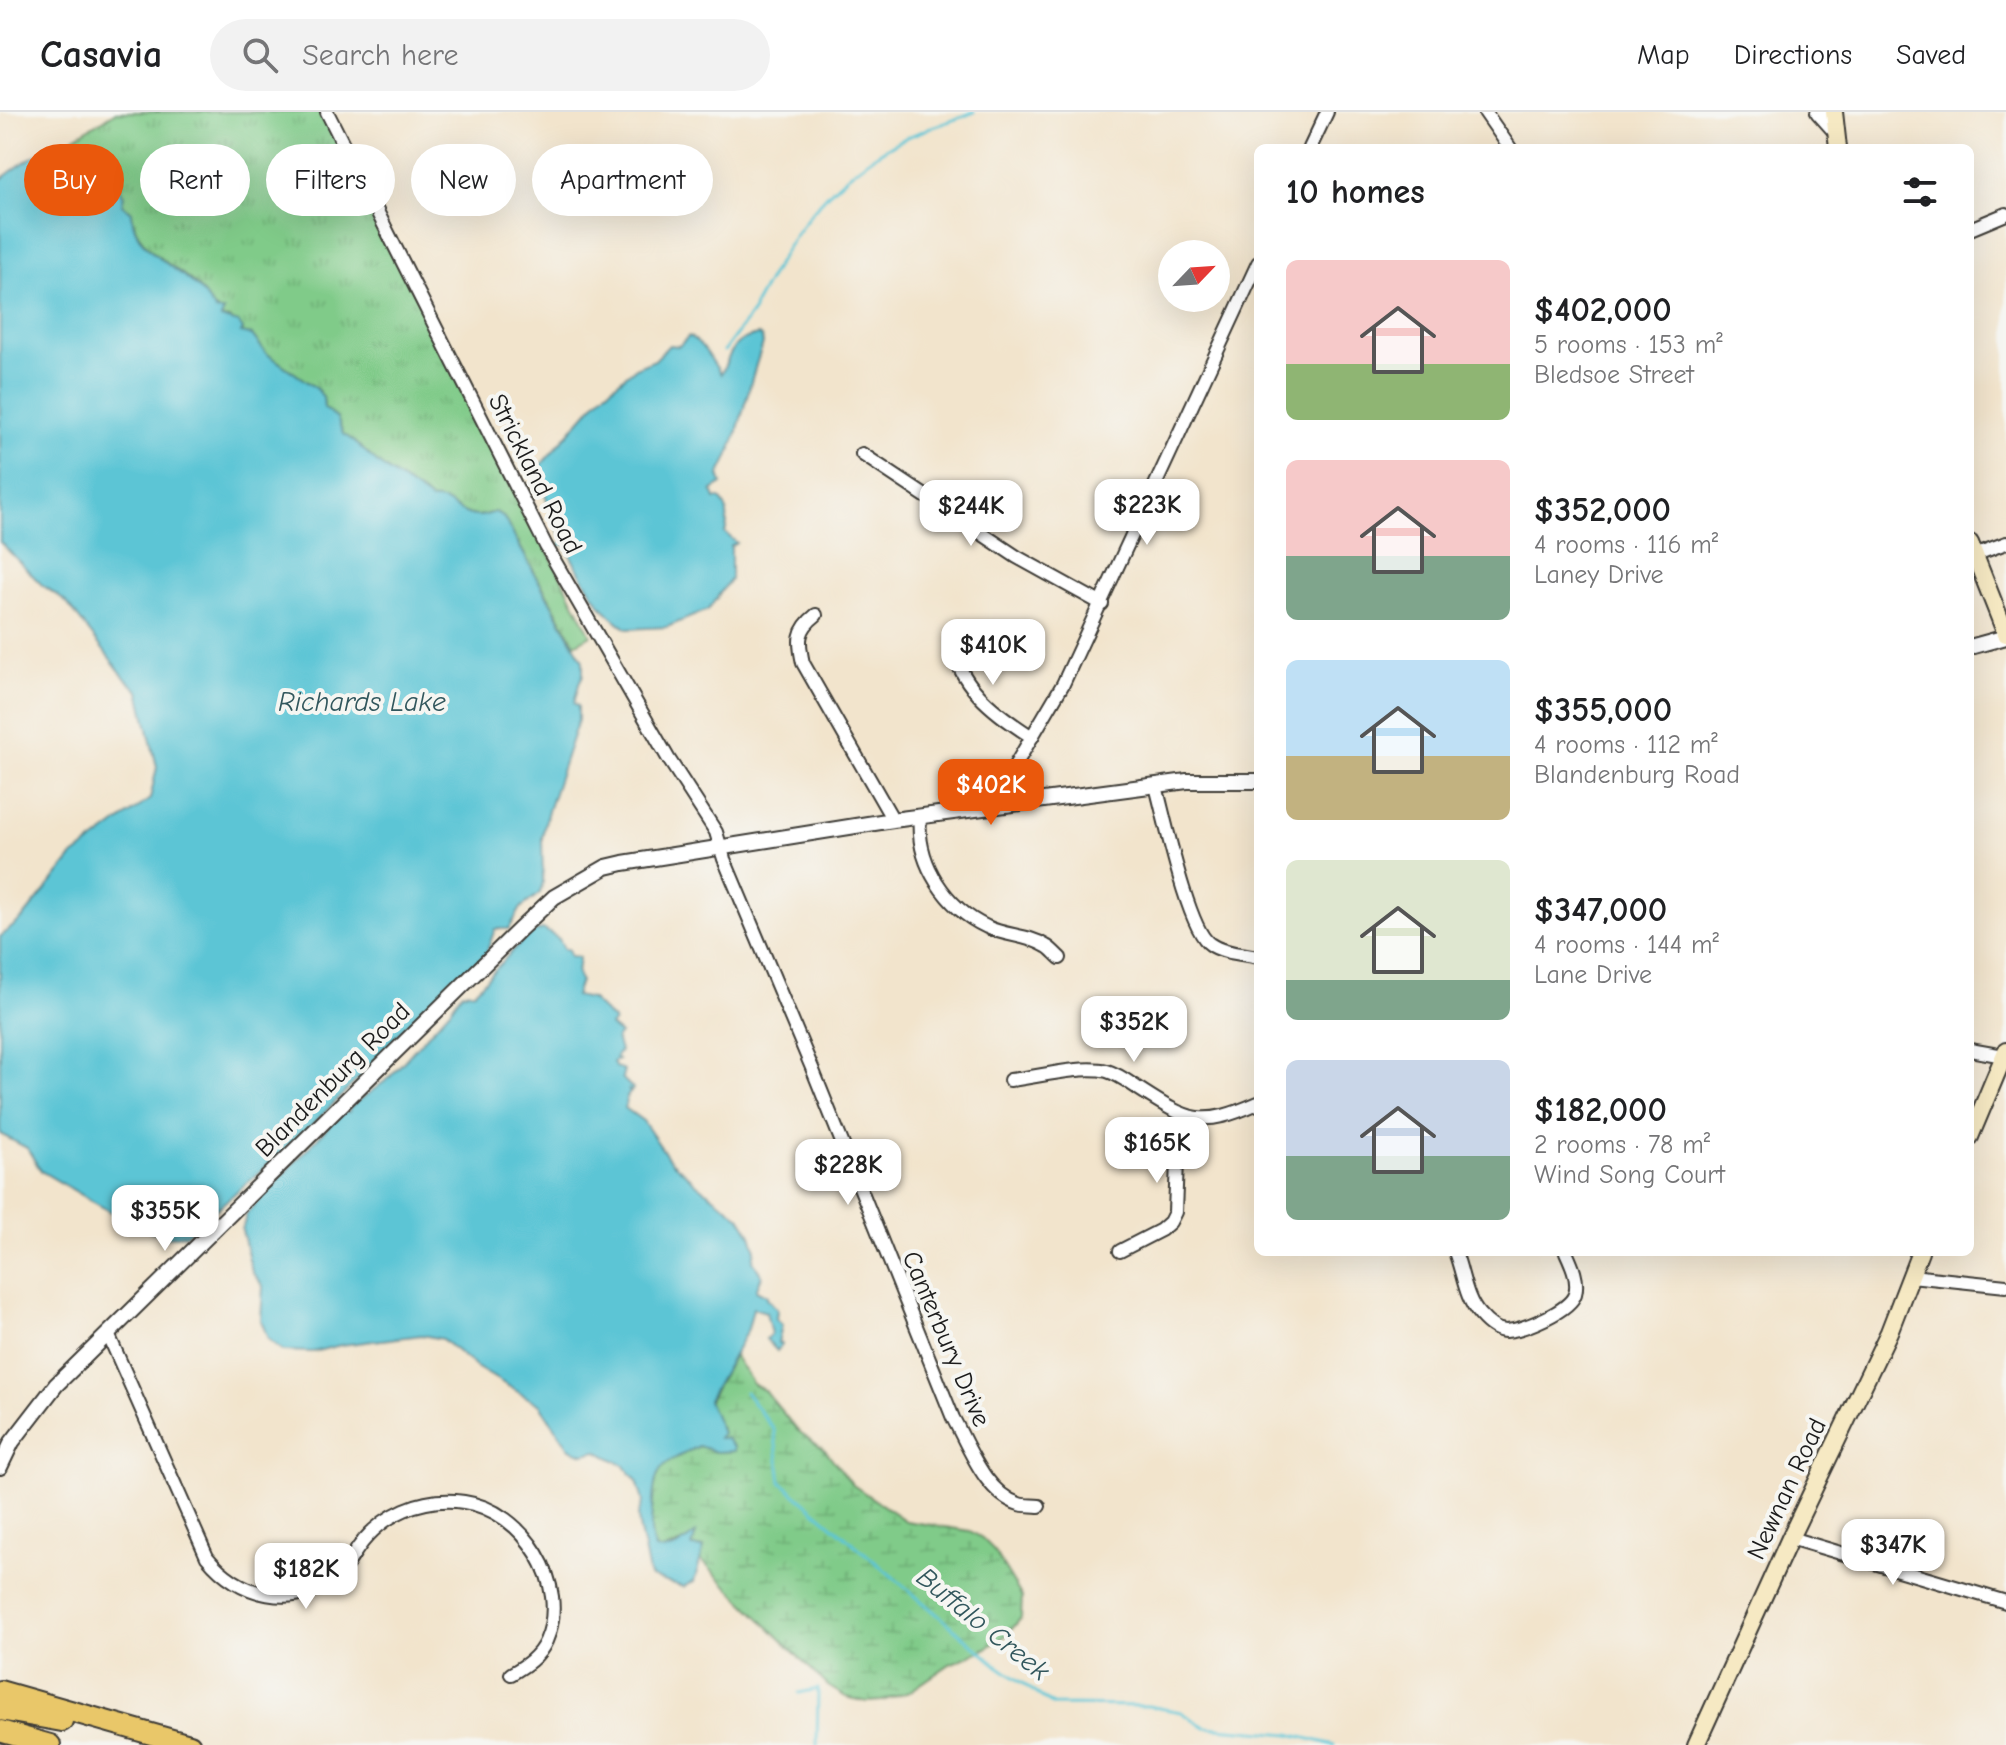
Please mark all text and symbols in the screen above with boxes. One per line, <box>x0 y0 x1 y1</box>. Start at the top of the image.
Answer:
search box <box>210 19 770 91</box>
text: Casavia <box>40 33 162 77</box>
icon: search <box>238 33 282 77</box>
text: Search here <box>302 38 458 73</box>
text: Map <box>1637 39 1690 71</box>
text: Directions <box>1734 39 1852 71</box>
text: Saved <box>1896 39 1966 71</box>
chip: Buy <box>24 144 124 216</box>
chip: Rent <box>140 144 250 216</box>
chip: Filters <box>266 144 395 216</box>
chip: New <box>411 144 516 216</box>
chip: Apartment <box>532 144 713 216</box>
icon: filters <box>1898 170 1942 214</box>
text: 10 homes <box>1286 172 1425 212</box>
north arrow <box>1158 240 1230 312</box>
map controls <box>1158 240 1230 312</box>
text: $402,000 <box>1534 290 1672 330</box>
icon: home <box>1350 292 1446 388</box>
text: 5 rooms · 153 m² <box>1534 330 1723 360</box>
text: Bledsoe Street <box>1534 360 1694 390</box>
street label: Strickland Road <box>482 389 588 559</box>
pin: $223K <box>1091 479 1203 547</box>
pin: $244K <box>915 480 1027 548</box>
text: $223K <box>1112 490 1182 520</box>
text: $352,000 <box>1534 490 1671 530</box>
text: $244K <box>938 491 1004 521</box>
icon: home <box>1350 492 1446 588</box>
text: 4 rooms · 116 m² <box>1534 530 1718 560</box>
text: Laney Drive <box>1534 560 1664 590</box>
pin: $410K <box>937 619 1049 687</box>
text: $410K <box>959 630 1027 660</box>
water label: Richards Lake <box>278 686 446 718</box>
text: $355,000 <box>1534 690 1672 730</box>
icon: home <box>1350 692 1446 788</box>
text: 4 rooms · 112 m² <box>1534 730 1718 760</box>
pin: $402K <box>935 759 1047 827</box>
text: Blandenburg Road <box>1534 760 1740 790</box>
text: $402K <box>956 770 1026 800</box>
text: $347,000 <box>1534 890 1667 930</box>
icon: home <box>1350 892 1446 988</box>
text: 4 rooms · 144 m² <box>1534 930 1719 960</box>
text: Lane Drive <box>1534 960 1652 990</box>
pin: $352K <box>1078 996 1190 1064</box>
street label: Blandenburg Road <box>250 997 416 1163</box>
text: $352K <box>1099 1007 1169 1037</box>
text: $182,000 <box>1534 1090 1667 1130</box>
icon: home <box>1350 1092 1446 1188</box>
pin: $165K <box>1101 1117 1213 1185</box>
text: $165K <box>1123 1128 1191 1158</box>
text: 2 rooms · 78 m² <box>1534 1130 1710 1160</box>
pin: $228K <box>792 1139 904 1207</box>
text: $228K <box>813 1150 883 1180</box>
text: Wind Song Court <box>1534 1160 1725 1190</box>
pin: $355K <box>109 1185 221 1253</box>
text: $355K <box>130 1196 200 1226</box>
street label: Canterbury Drive <box>896 1247 996 1431</box>
street label: Newnan Road <box>1741 1413 1833 1565</box>
pin: $347K <box>1837 1519 1949 1587</box>
text: $347K <box>1859 1530 1927 1560</box>
pin: $182K <box>250 1543 362 1611</box>
text: $182K <box>273 1554 339 1584</box>
water label: Buffalo Creek <box>910 1561 1056 1687</box>

